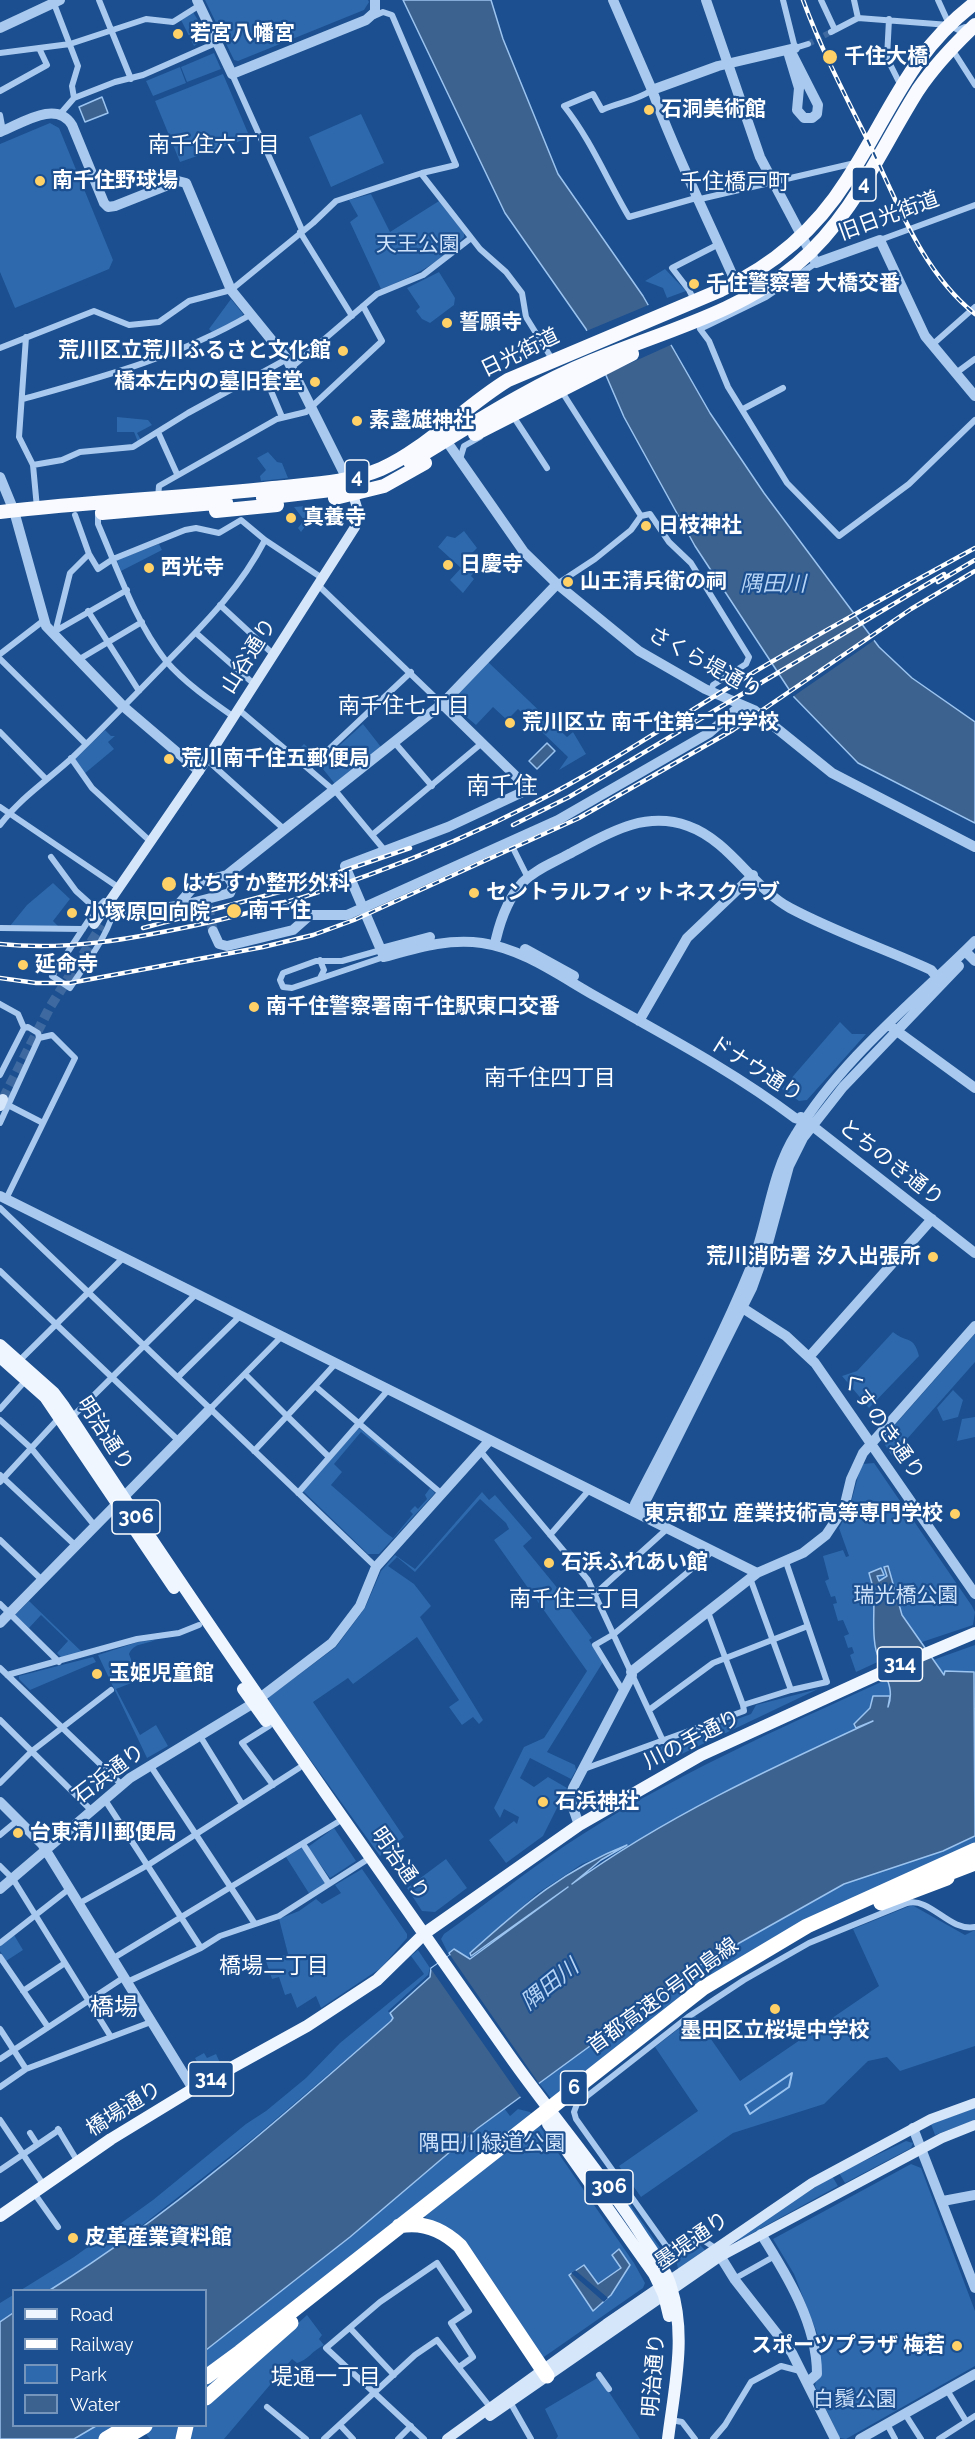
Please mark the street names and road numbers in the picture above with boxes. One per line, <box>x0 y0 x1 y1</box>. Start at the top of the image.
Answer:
road number: 4 <box>852 167 876 201</box>
street label: 旧日光街道 <box>835 186 943 246</box>
street label: 日光街道 <box>477 323 563 383</box>
road number: 4 <box>345 460 369 494</box>
street label: 山谷通り <box>216 614 282 698</box>
street label: さくら堤通り <box>644 621 766 705</box>
street label: ドナウ通り <box>705 1030 807 1108</box>
street label: とちのき通り <box>834 1114 948 1212</box>
street label: くすのき通り <box>837 1367 929 1485</box>
street label: 明治通り <box>72 1392 138 1476</box>
road number: 306 <box>112 1500 160 1534</box>
road number: 314 <box>878 1647 922 1681</box>
street label: 川の手通り <box>640 1705 744 1775</box>
street label: 石浜通り <box>68 1739 150 1809</box>
street label: 明治通り <box>366 1822 434 1906</box>
street label: 首都高速6号向島線 <box>583 1933 743 2059</box>
road number: 314 <box>188 2062 234 2096</box>
road number: 6 <box>560 2071 588 2105</box>
street label: 橋場通り <box>82 2076 166 2142</box>
road number: 306 <box>585 2170 633 2204</box>
street label: 墨堤通り <box>650 2207 734 2275</box>
street label: 明治通り <box>638 2332 670 2418</box>

